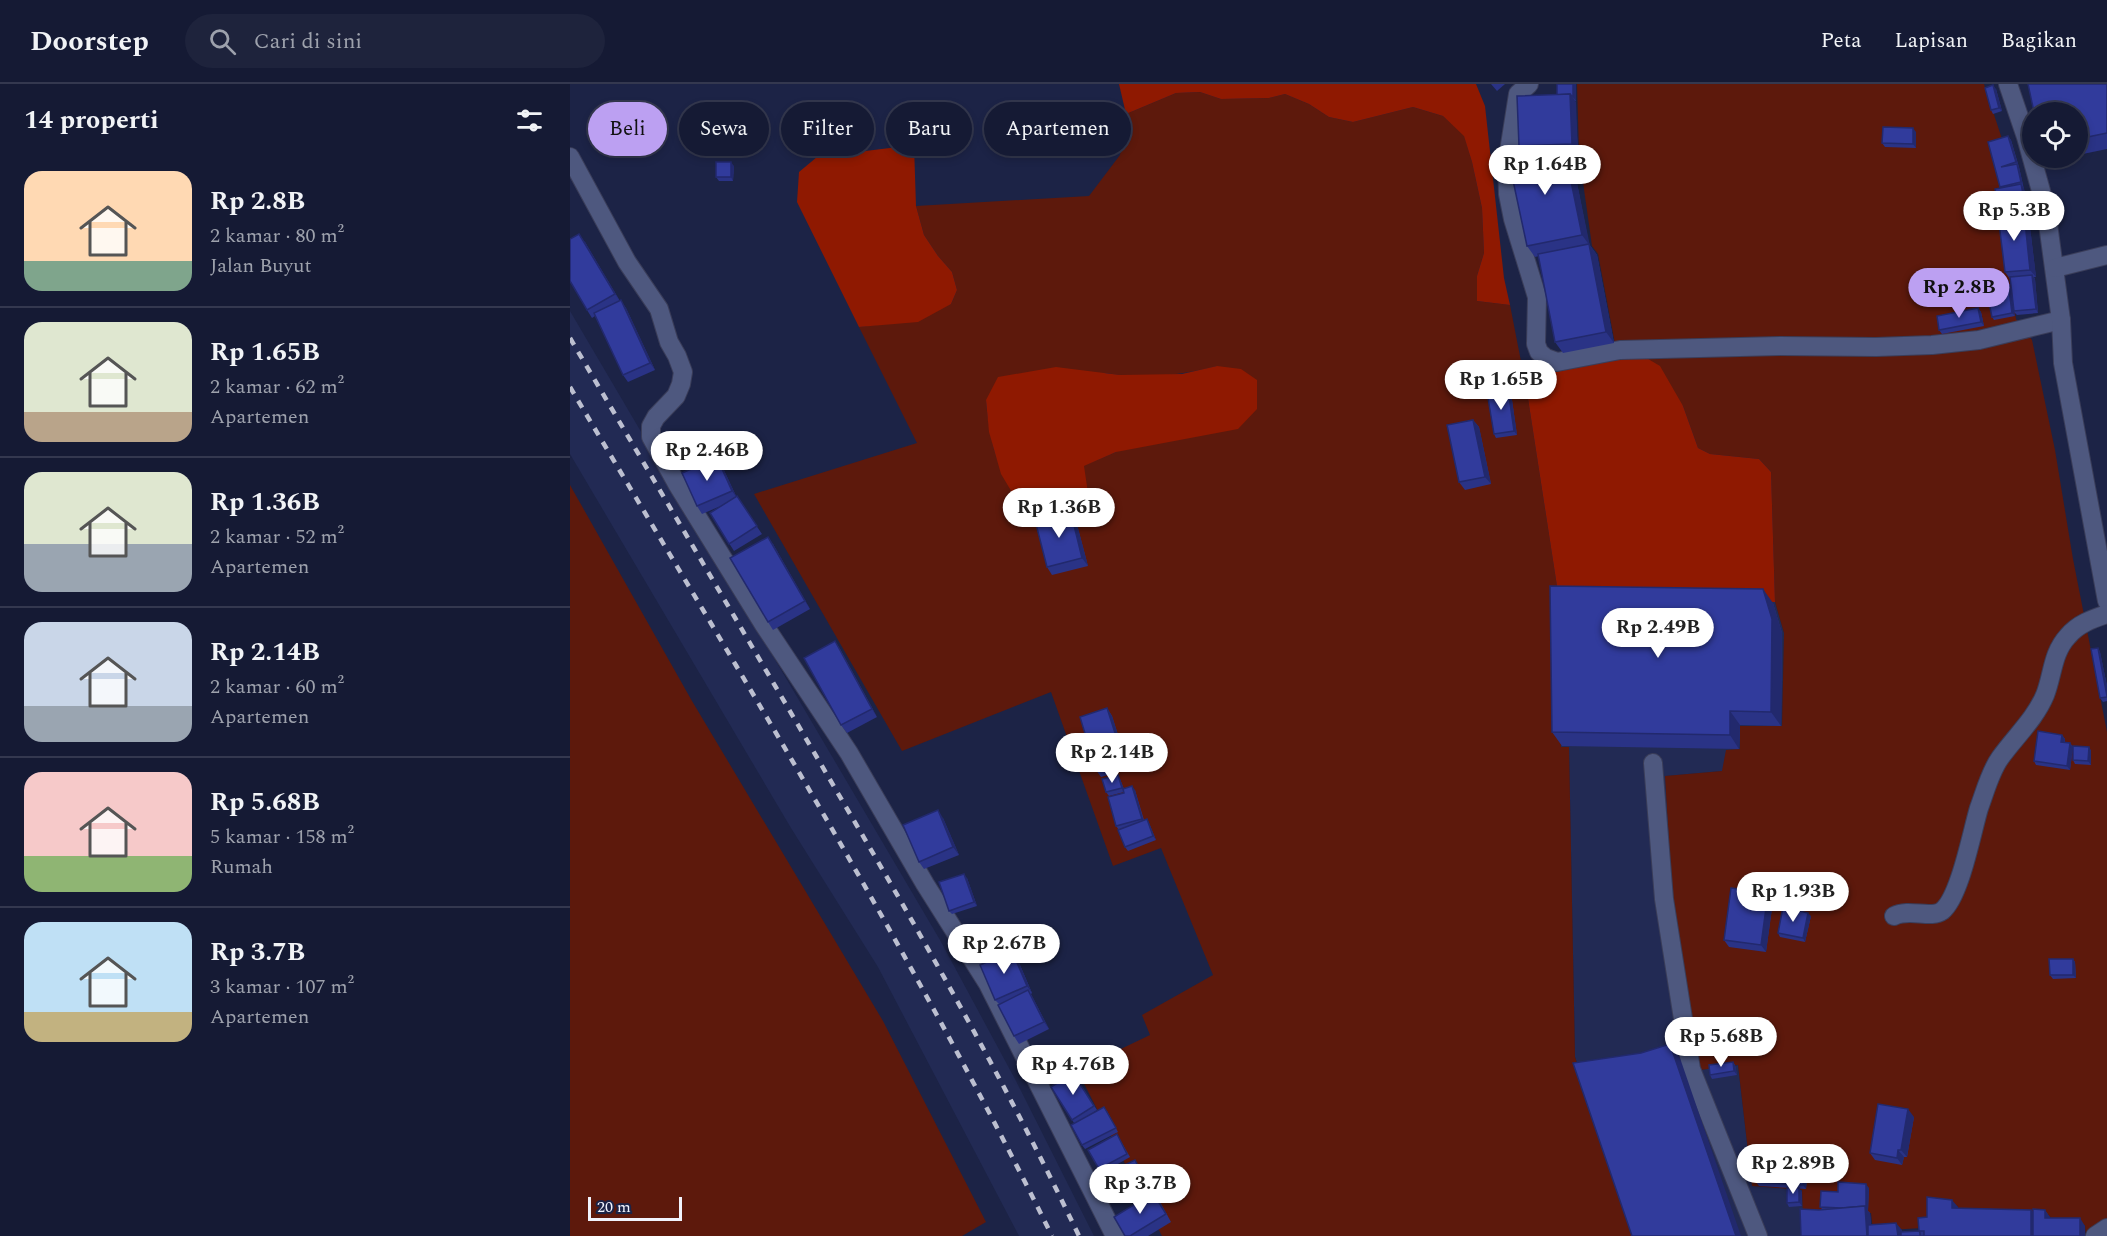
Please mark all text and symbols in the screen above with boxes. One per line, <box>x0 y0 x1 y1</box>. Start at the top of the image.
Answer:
search box <box>185 14 605 68</box>
text: Doorstep <box>30 20 149 63</box>
icon: search <box>206 25 239 58</box>
text: Cari di sini <box>254 25 362 58</box>
text: Peta <box>1821 25 1861 57</box>
text: Lapisan <box>1894 25 1968 57</box>
text: Bagikan <box>2001 25 2077 57</box>
text: 14 properti <box>24 100 159 140</box>
chip: Beli <box>588 102 667 156</box>
chip: Sewa <box>679 102 769 156</box>
chip: Filter <box>781 102 874 156</box>
chip: Baru <box>886 102 972 156</box>
chip: Apartemen <box>984 102 1131 156</box>
map controls <box>2022 102 2088 168</box>
button: locate <box>2022 102 2088 168</box>
icon: filters <box>513 104 546 137</box>
pin: Rp 1.64B <box>1483 145 1607 196</box>
text: Rp 1.64B <box>1503 149 1587 179</box>
text: Rp 2.8B <box>210 181 305 221</box>
pin: Rp 5.3B <box>1959 191 2069 242</box>
icon: home <box>72 195 144 267</box>
text: Rp 5.3B <box>1977 195 2051 225</box>
text: 2 kamar · 80 m² <box>210 221 344 251</box>
text: Jalan Buyut <box>210 251 311 281</box>
pin: Rp 2.8B <box>1904 268 2014 319</box>
text: Rp 2.8B <box>1922 272 1996 302</box>
text: Rp 1.65B <box>210 332 320 372</box>
icon: home <box>72 346 144 418</box>
pin: Rp 1.65B <box>1439 360 1563 411</box>
text: Rp 1.65B <box>1459 364 1543 394</box>
text: 2 kamar · 62 m² <box>210 372 344 402</box>
text: Apartemen <box>210 402 309 432</box>
pin: Rp 2.46B <box>645 431 769 482</box>
text: Rp 2.46B <box>665 435 749 465</box>
text: Rp 1.36B <box>210 482 320 522</box>
pin: Rp 1.36B <box>997 488 1121 539</box>
text: Rp 1.36B <box>1017 492 1101 522</box>
icon: home <box>72 496 144 568</box>
text: 2 kamar · 52 m² <box>210 522 344 552</box>
text: Apartemen <box>210 552 309 582</box>
pin: Rp 2.49B <box>1596 608 1720 659</box>
text: Rp 2.49B <box>1616 612 1700 642</box>
text: Rp 2.14B <box>210 632 320 672</box>
icon: home <box>72 646 144 718</box>
text: 2 kamar · 60 m² <box>210 672 344 702</box>
text: Apartemen <box>210 702 309 732</box>
pin: Rp 2.14B <box>1050 733 1174 784</box>
text: Rp 2.14B <box>1070 737 1154 767</box>
text: Rp 5.68B <box>210 782 320 822</box>
icon: home <box>72 796 144 868</box>
text: 5 kamar · 158 m² <box>210 822 354 852</box>
text: Rumah <box>210 852 273 882</box>
pin: Rp 1.93B <box>1731 872 1855 923</box>
text: Rp 1.93B <box>1751 876 1835 906</box>
pin: Rp 2.67B <box>942 924 1066 975</box>
text: Rp 2.67B <box>962 928 1046 958</box>
text: Rp 3.7B <box>210 932 305 972</box>
icon: home <box>72 946 144 1018</box>
text: 3 kamar · 107 m² <box>210 972 354 1002</box>
text: Apartemen <box>210 1002 309 1032</box>
pin: Rp 5.68B <box>1659 1017 1783 1068</box>
text: Rp 5.68B <box>1679 1021 1763 1051</box>
pin: Rp 4.76B <box>1011 1045 1135 1096</box>
text: Rp 4.76B <box>1031 1049 1115 1079</box>
pin: Rp 2.89B <box>1731 1144 1855 1195</box>
text: Rp 2.89B <box>1751 1148 1835 1178</box>
pin: Rp 3.7B <box>1085 1164 1195 1215</box>
text: Rp 3.7B <box>1103 1168 1177 1198</box>
scale bar <box>588 1194 682 1222</box>
text: 20 m <box>597 1195 631 1219</box>

